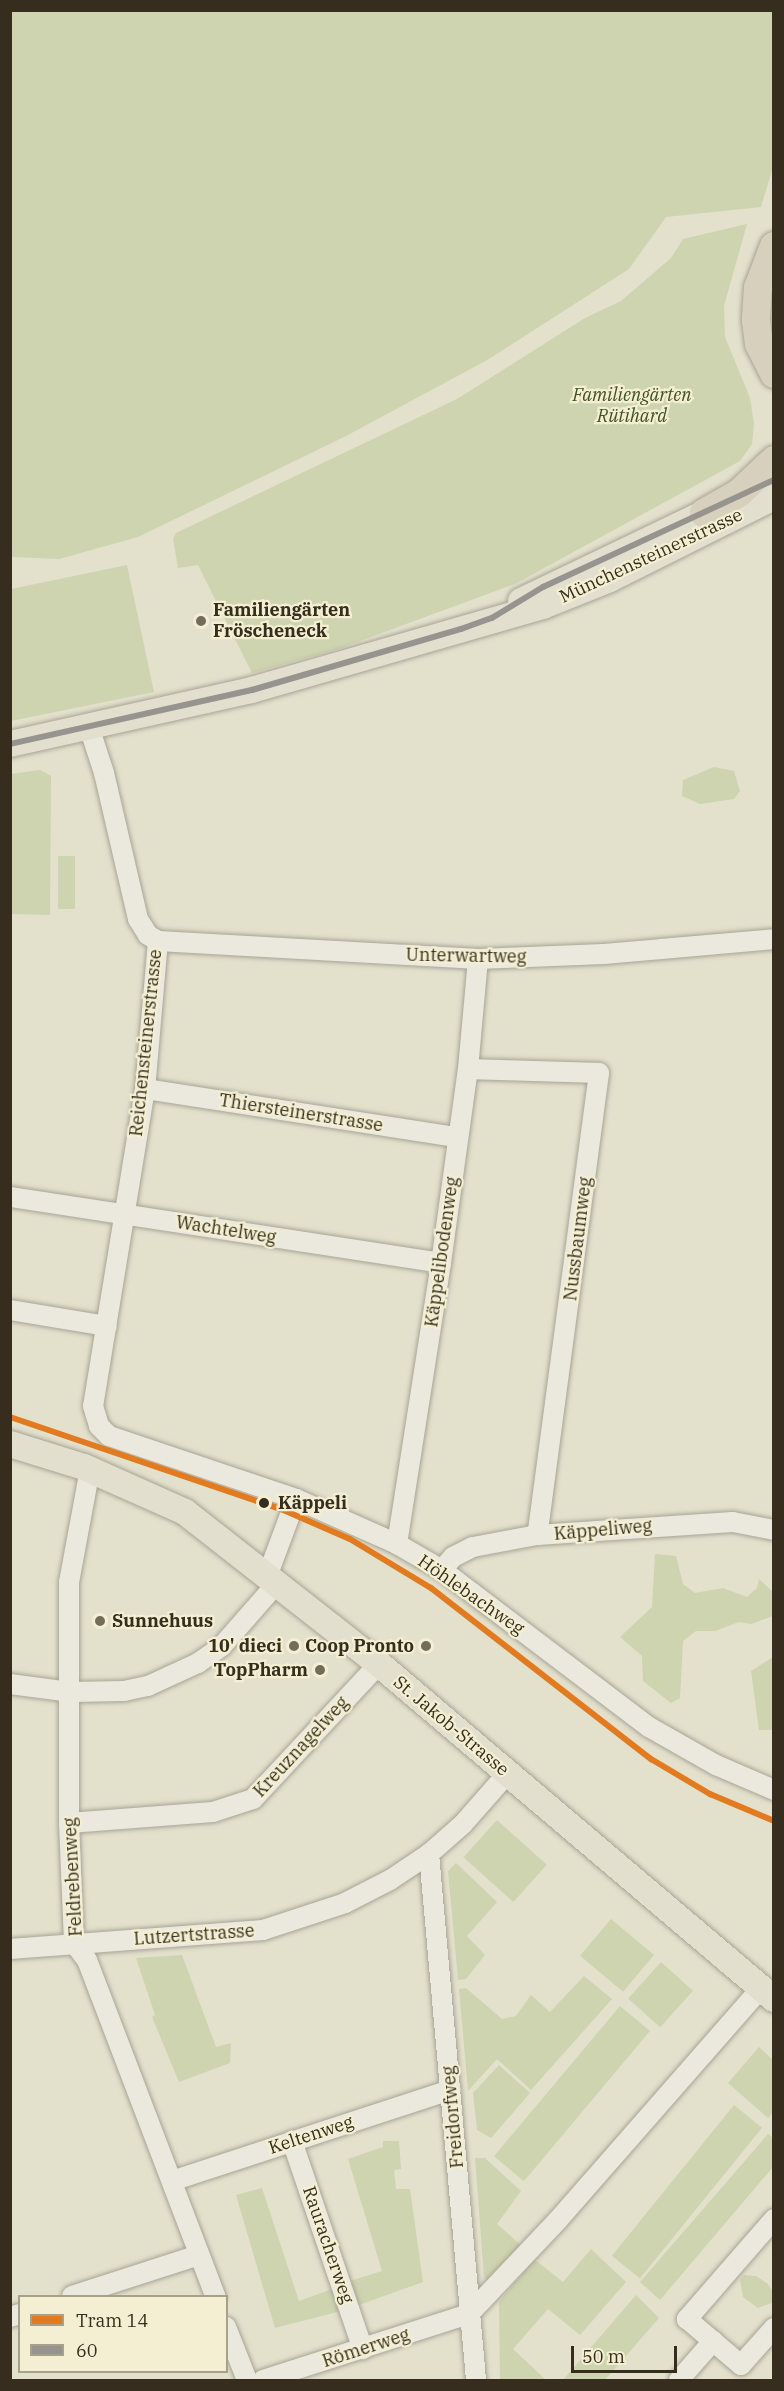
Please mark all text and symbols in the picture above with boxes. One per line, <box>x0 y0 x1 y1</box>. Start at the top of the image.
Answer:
park label: Familiengärten Rütihard <box>572 385 692 428</box>
street label: Münchensteinerstrasse <box>556 504 746 608</box>
place label: Familiengärten Fröscheneck <box>213 600 350 642</box>
marker: Familiengärten Fröscheneck <box>194 614 208 628</box>
street label: Unterwartweg <box>405 944 527 968</box>
street label: Reichensteinerstrasse <box>125 948 167 1138</box>
street label: Thiersteinerstrasse <box>218 1089 384 1137</box>
street label: Käppelibodenweg <box>421 1175 463 1329</box>
street label: Nussbaumweg <box>560 1176 596 1302</box>
street label: Wachtelweg <box>174 1211 278 1249</box>
place label: Käppeli <box>278 1492 347 1514</box>
marker: Käppeli <box>255 1494 273 1512</box>
street label: Käppeliweg <box>553 1515 653 1545</box>
street label: Höhlebachweg <box>414 1550 528 1640</box>
place label: Sunnehuus <box>112 1610 213 1632</box>
marker: Sunnehuus <box>93 1614 107 1628</box>
place label: 10' dieci <box>208 1635 282 1657</box>
place label: Coop Pronto <box>305 1635 414 1657</box>
marker: 10' dieci <box>287 1639 301 1653</box>
marker: Coop Pronto <box>419 1639 433 1653</box>
place label: TopPharm <box>214 1659 308 1681</box>
marker: TopPharm <box>313 1663 327 1677</box>
street label: St. Jakob-Strasse <box>389 1671 513 1781</box>
street label: Kreuznagelweg <box>249 1692 353 1802</box>
street label: Feldrebenweg <box>59 1817 87 1937</box>
street label: Lutzertstrasse <box>133 1920 255 1950</box>
street label: Freidorfweg <box>438 2065 468 2169</box>
street label: Keltenweg <box>266 2111 356 2159</box>
street label: Rauracherweg <box>298 2183 358 2307</box>
legend <box>18 2295 228 2373</box>
text: Tram 14 <box>76 2309 148 2332</box>
street label: Römerweg <box>320 2324 412 2372</box>
scale bar <box>574 2334 680 2372</box>
text: 60 <box>76 2339 98 2362</box>
text: 50 m <box>582 2345 625 2368</box>

